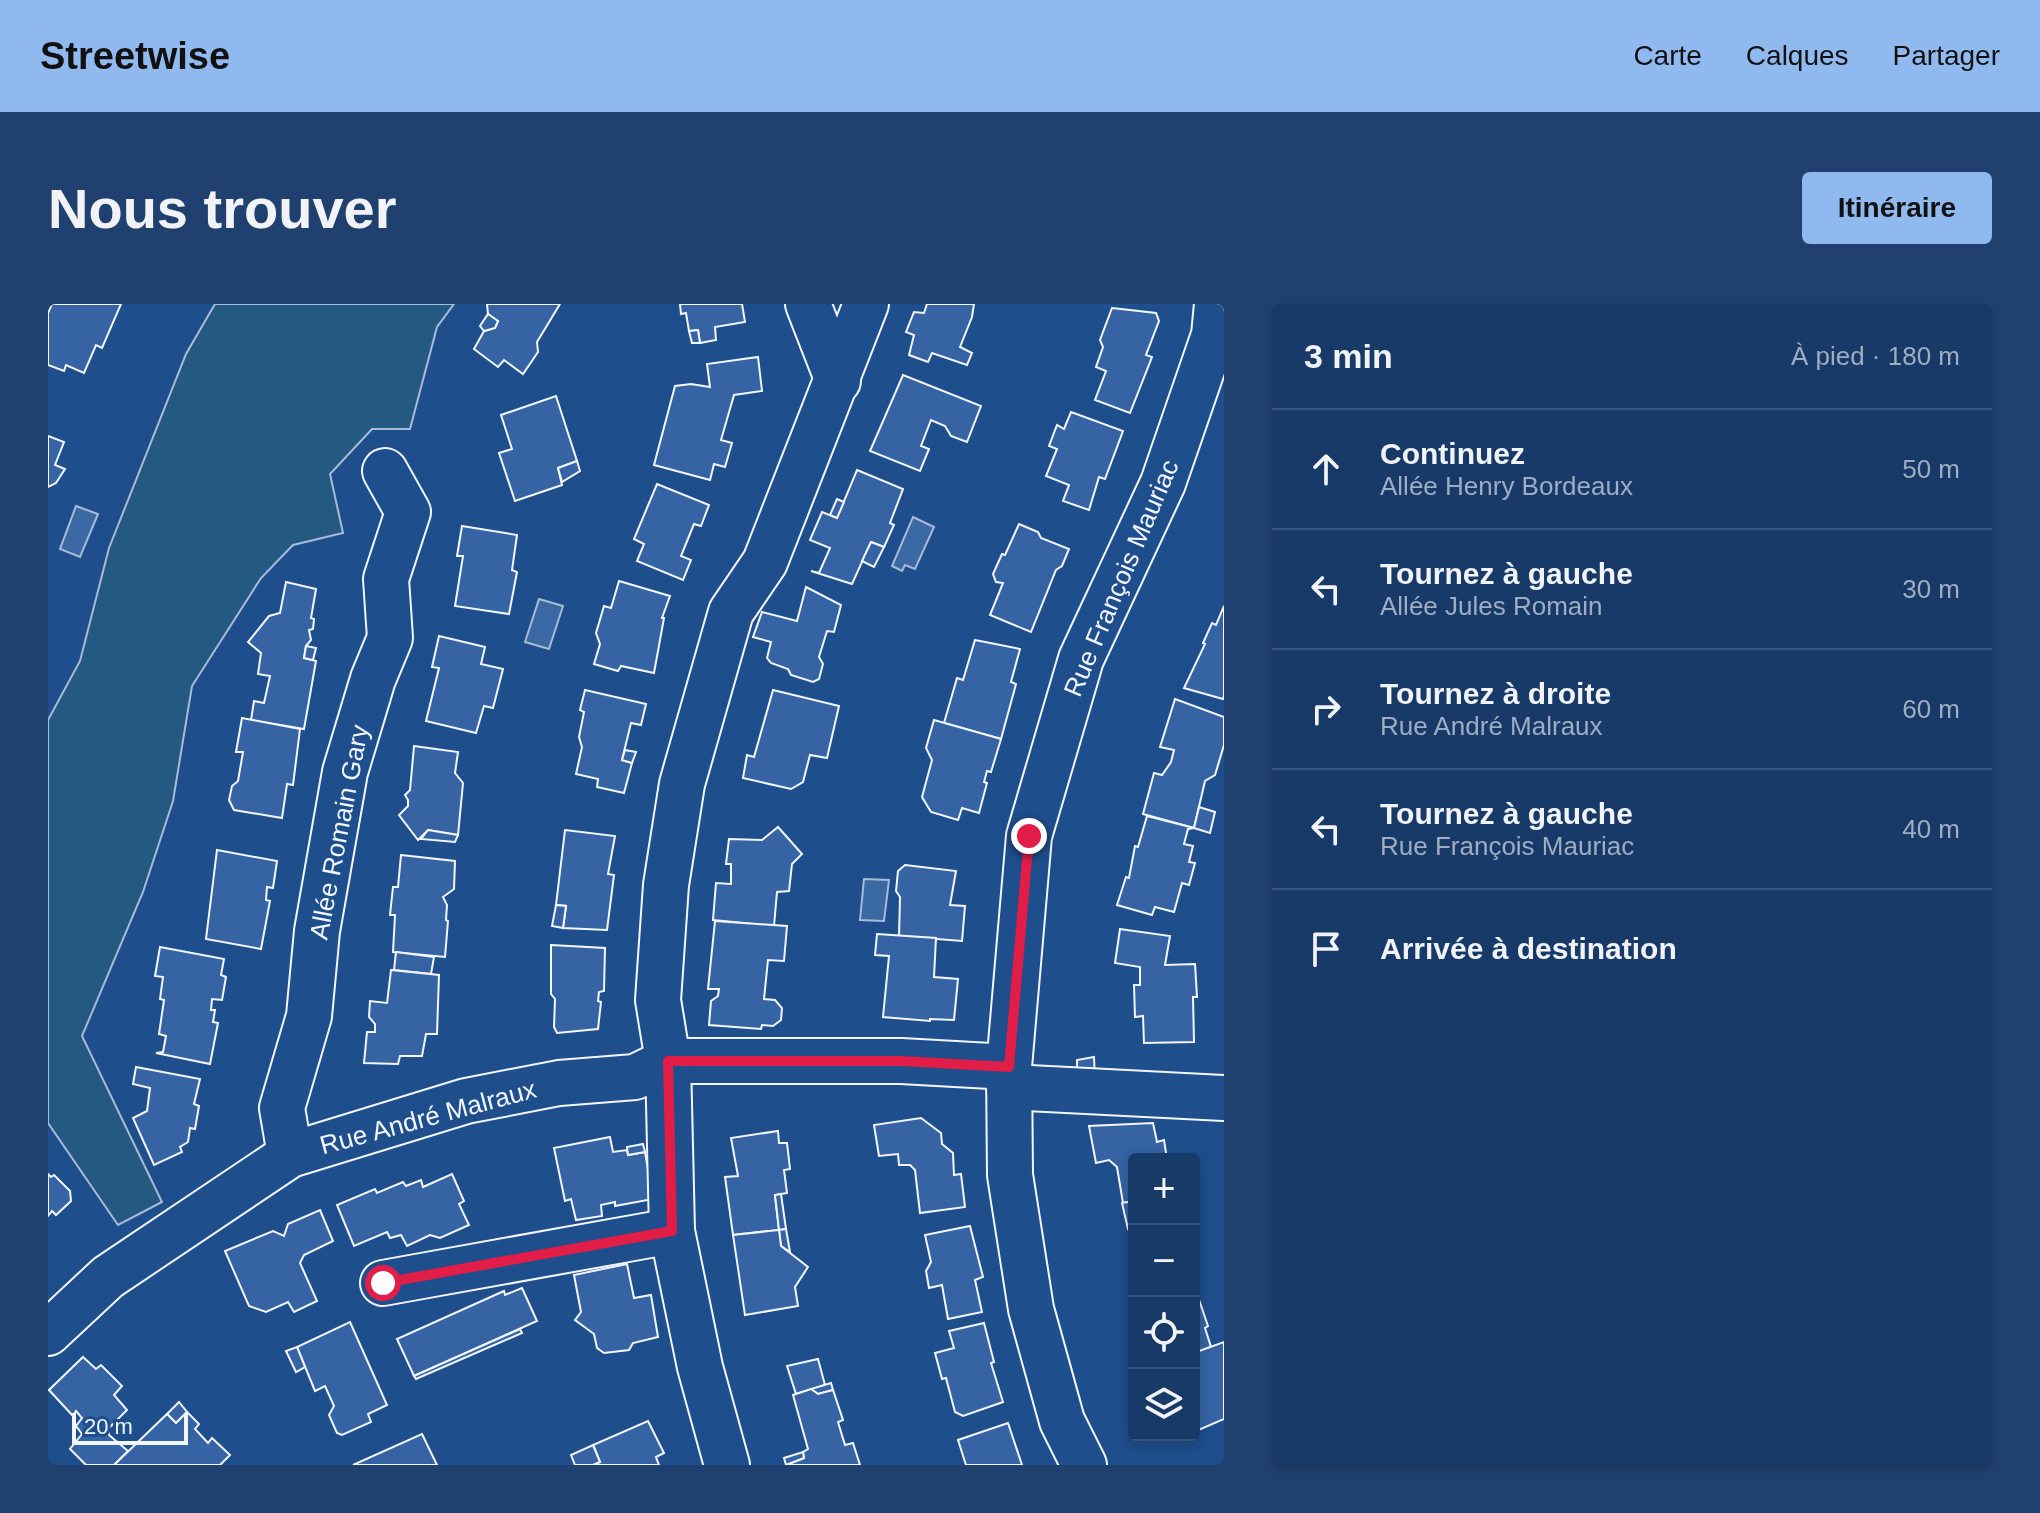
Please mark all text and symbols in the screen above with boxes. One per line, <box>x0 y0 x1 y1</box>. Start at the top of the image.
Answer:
text: Streetwise <box>40 35 230 77</box>
text: Carte <box>1633 40 1702 71</box>
text: Calques <box>1746 40 1849 71</box>
text: Partager <box>1893 40 2000 71</box>
button: Itinéraire <box>1802 172 1992 244</box>
text: Nous trouver <box>48 177 397 240</box>
text: 3 min <box>1304 337 1393 375</box>
text: À pied · 180 m <box>1791 341 1960 371</box>
text: Continuez <box>1380 437 1525 470</box>
icon: ahead <box>1304 447 1348 491</box>
text: 50 m <box>1902 454 1960 484</box>
street label: Rue François Mauriac <box>1058 455 1184 701</box>
text: Allée Henry Bordeaux <box>1380 471 1633 501</box>
text: Tournez à gauche <box>1380 557 1633 590</box>
icon: left <box>1304 567 1348 611</box>
text: 30 m <box>1902 574 1960 604</box>
text: Allée Jules Romain <box>1380 591 1603 621</box>
text: Tournez à droite <box>1380 677 1611 710</box>
icon: right <box>1304 687 1348 731</box>
text: 60 m <box>1902 694 1960 724</box>
text: Rue André Malraux <box>1380 711 1603 741</box>
street label: Allée Romain Gary <box>303 722 375 942</box>
text: Tournez à gauche <box>1380 797 1633 830</box>
icon: left <box>1304 807 1348 851</box>
text: 40 m <box>1902 814 1960 844</box>
route end <box>1011 818 1047 854</box>
text: Rue François Mauriac <box>1380 831 1634 861</box>
icon: arrive <box>1304 927 1348 971</box>
text: Arrivée à destination <box>1380 932 1677 965</box>
street label: Rue André Malraux <box>317 1074 539 1160</box>
map controls <box>1128 1153 1200 1441</box>
button: + <box>1128 1153 1200 1225</box>
button: − <box>1128 1225 1200 1297</box>
route start <box>365 1265 401 1301</box>
button: locate <box>1128 1297 1200 1369</box>
button: layers <box>1128 1369 1200 1441</box>
scale bar <box>72 1409 188 1445</box>
text: 20 m <box>84 1414 133 1439</box>

